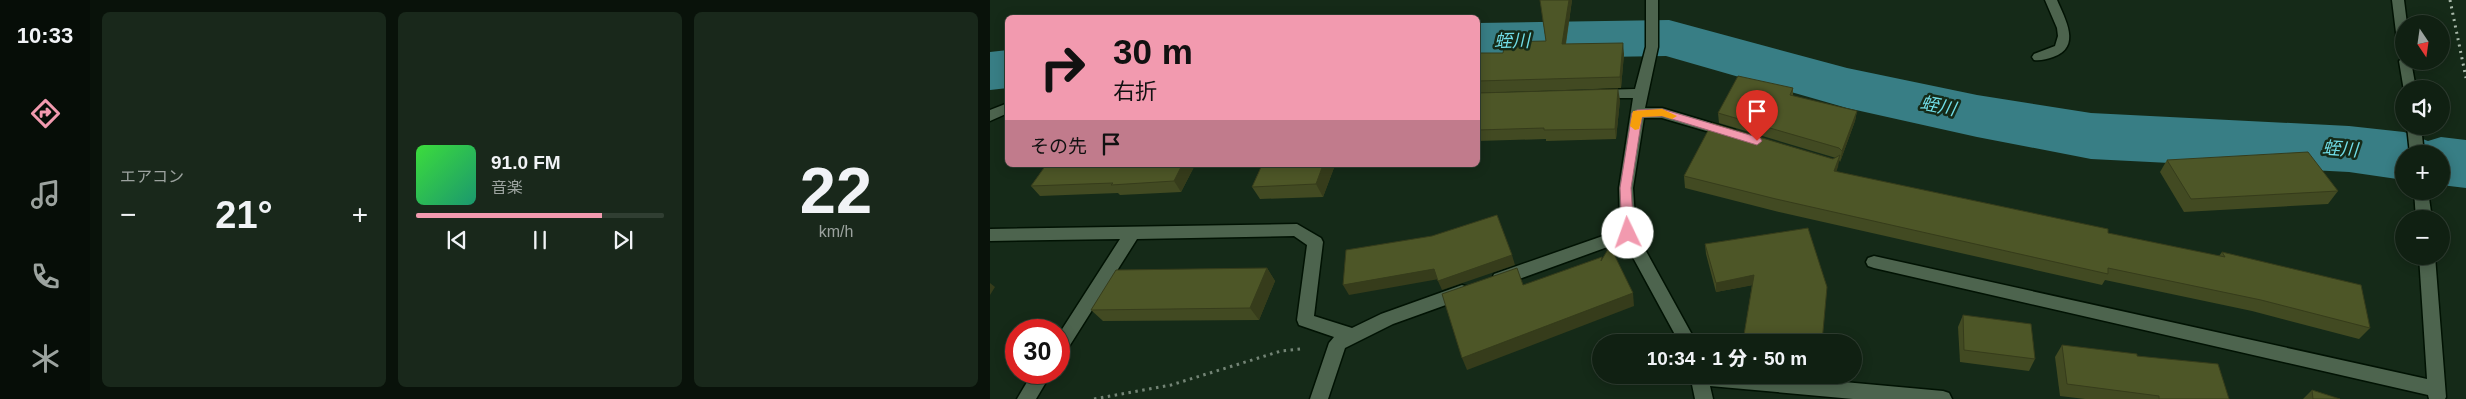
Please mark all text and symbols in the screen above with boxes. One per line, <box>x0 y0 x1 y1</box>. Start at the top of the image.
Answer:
north arrow <box>2395 15 2450 70</box>
map controls <box>2395 15 2450 265</box>
text: 10:33 <box>17 23 73 48</box>
water label: 蛭川 <box>1494 31 1532 51</box>
text: 30 m <box>1113 32 1193 71</box>
icon: right <box>1030 35 1095 100</box>
text: 右折 <box>1113 79 1157 104</box>
button: sound <box>2395 80 2450 135</box>
pin <box>1736 90 1778 141</box>
water label: 蛭川 <box>1918 93 1960 120</box>
icon: directions <box>28 96 63 131</box>
icon: arrive <box>1743 97 1771 125</box>
icon: arrive <box>1097 130 1125 158</box>
text: その先 <box>1030 136 1087 157</box>
water label: 蛭川 <box>2321 138 2361 160</box>
button: + <box>2395 145 2450 200</box>
text: 91.0 FM <box>491 152 561 173</box>
text: 22 <box>800 154 872 227</box>
text: エアコン <box>120 168 184 185</box>
icon: music <box>28 177 63 212</box>
text: 音楽 <box>491 179 523 196</box>
text: 21° <box>215 194 273 236</box>
text: − <box>120 199 136 230</box>
text: + <box>352 199 368 230</box>
position arrow <box>1601 206 1653 258</box>
button: − <box>2395 210 2450 265</box>
text: km/h <box>819 223 853 240</box>
icon: previous <box>443 226 471 254</box>
icon: pause <box>526 226 554 254</box>
icon: next <box>609 226 637 254</box>
icon: phone <box>28 259 63 294</box>
speed limit sign: 30 <box>1005 319 1070 384</box>
icon: climate <box>28 341 63 376</box>
text: 10:34 · 1 分 · 50 m <box>1647 348 1807 369</box>

